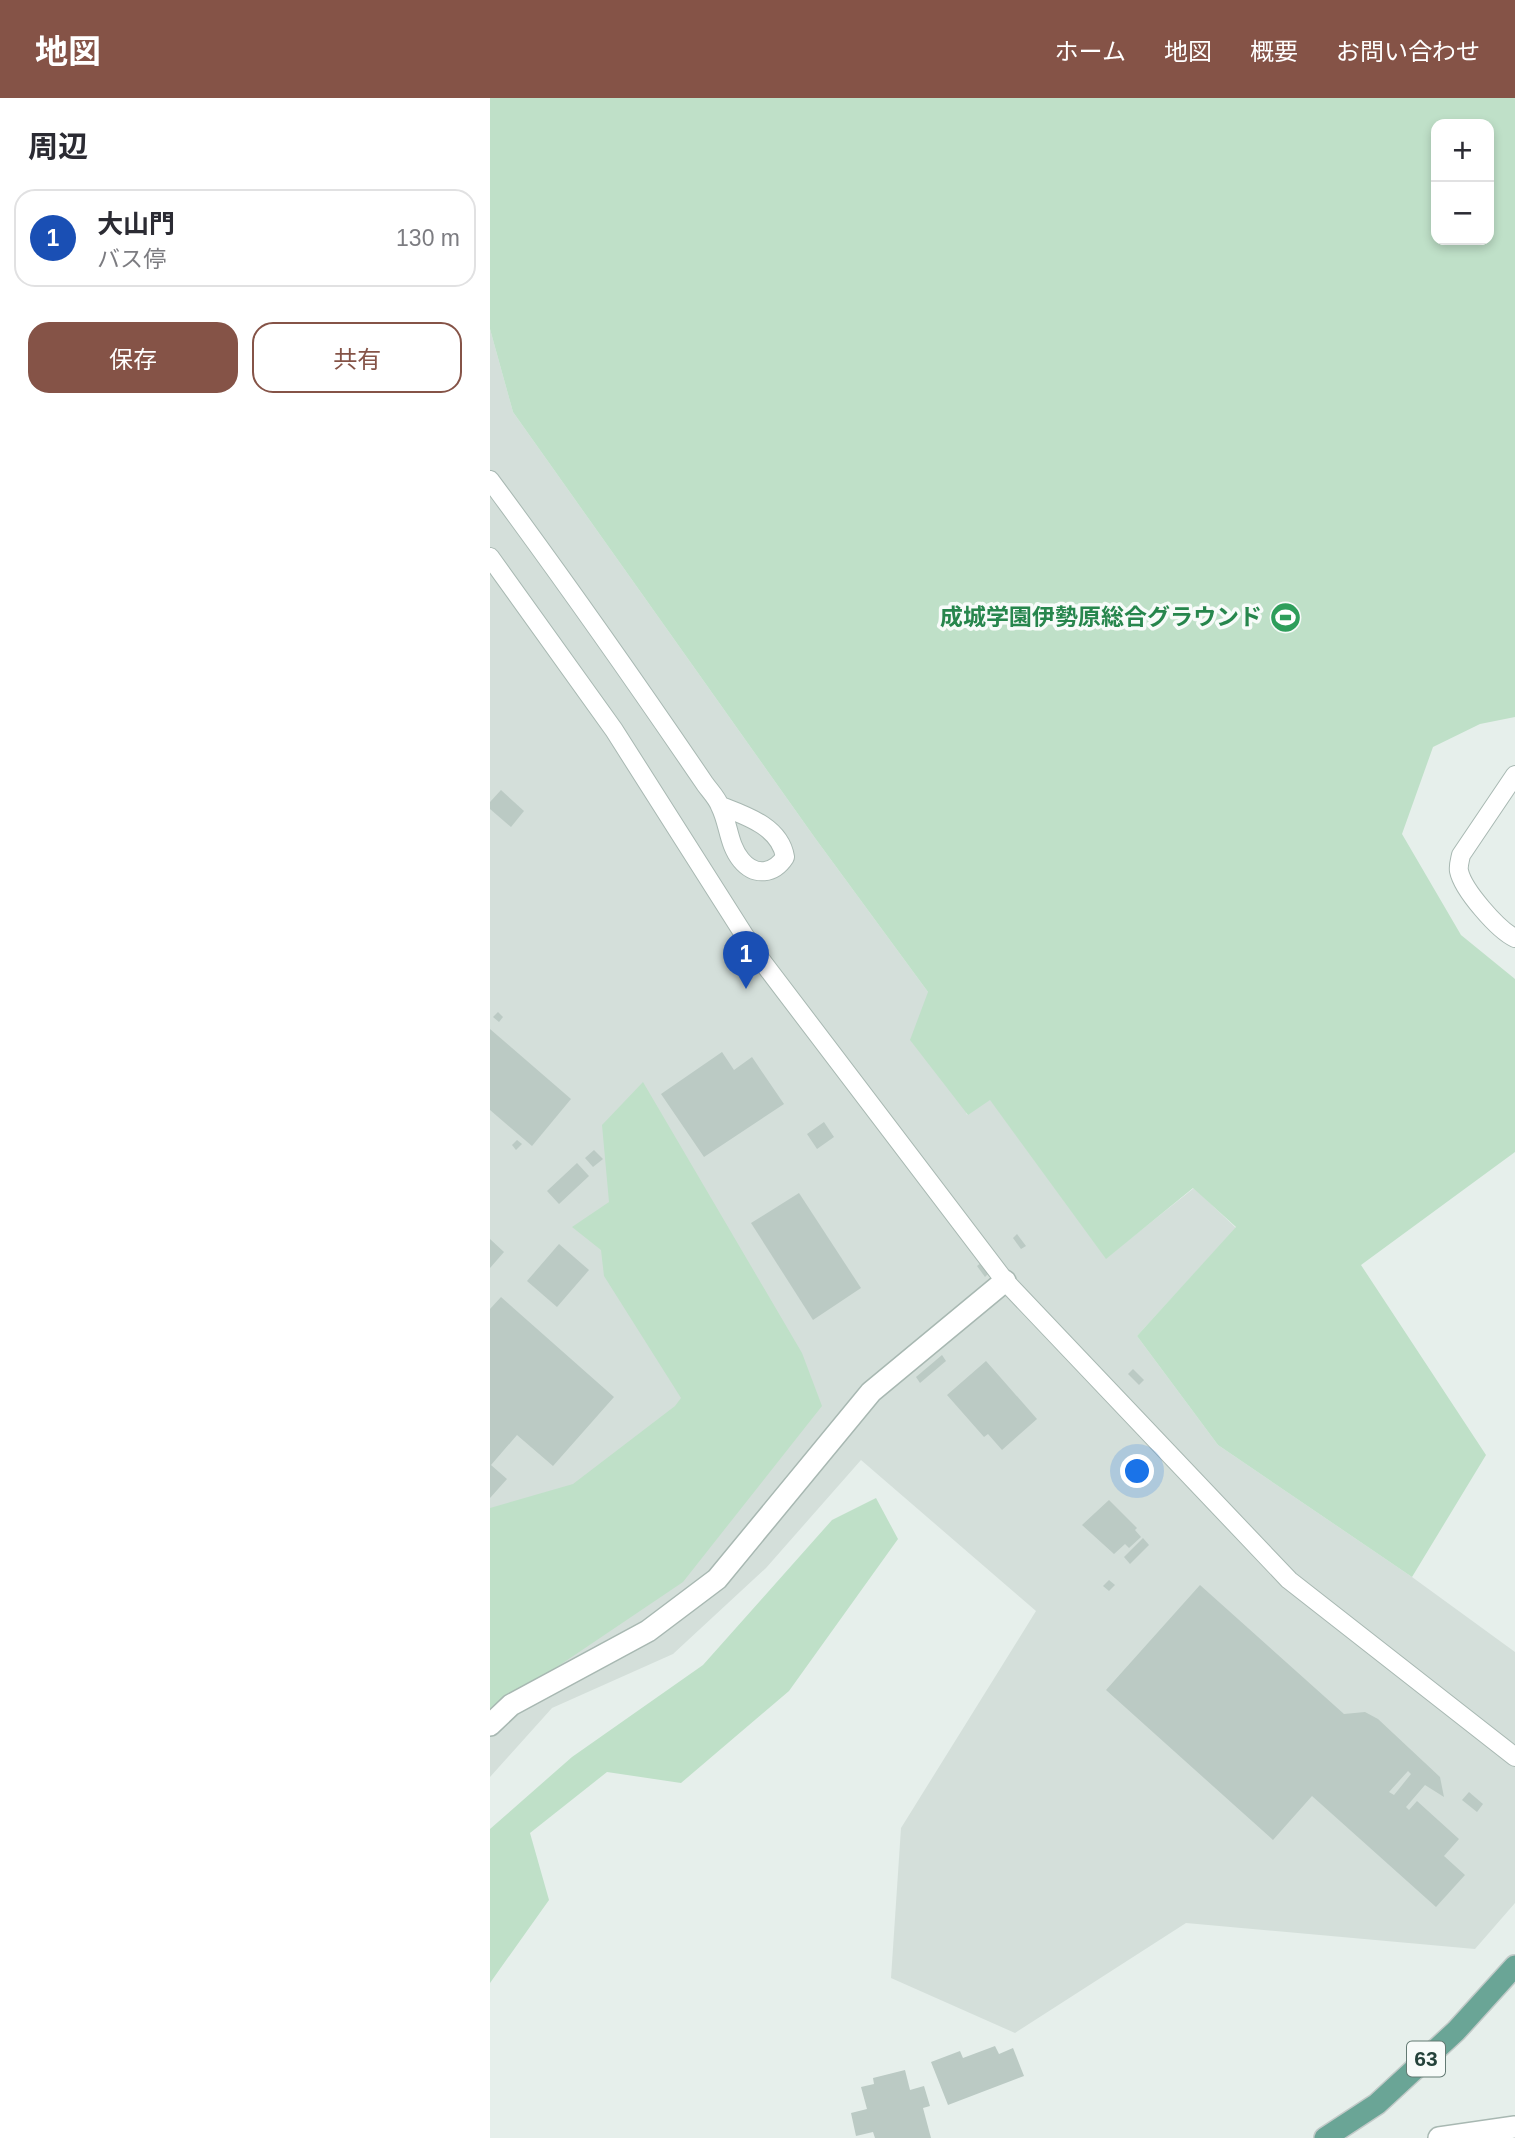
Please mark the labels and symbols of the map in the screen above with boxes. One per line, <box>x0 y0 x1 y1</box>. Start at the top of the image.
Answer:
sports icon: 成城学園伊勢原総合グラウンド <box>1268 600 1302 634</box>
place label: 成城学園伊勢原総合グラウンド <box>940 604 1262 630</box>
pin: 1 <box>723 931 769 989</box>
your location <box>1120 1454 1154 1488</box>
road number: 63 <box>1407 2042 1445 2077</box>

